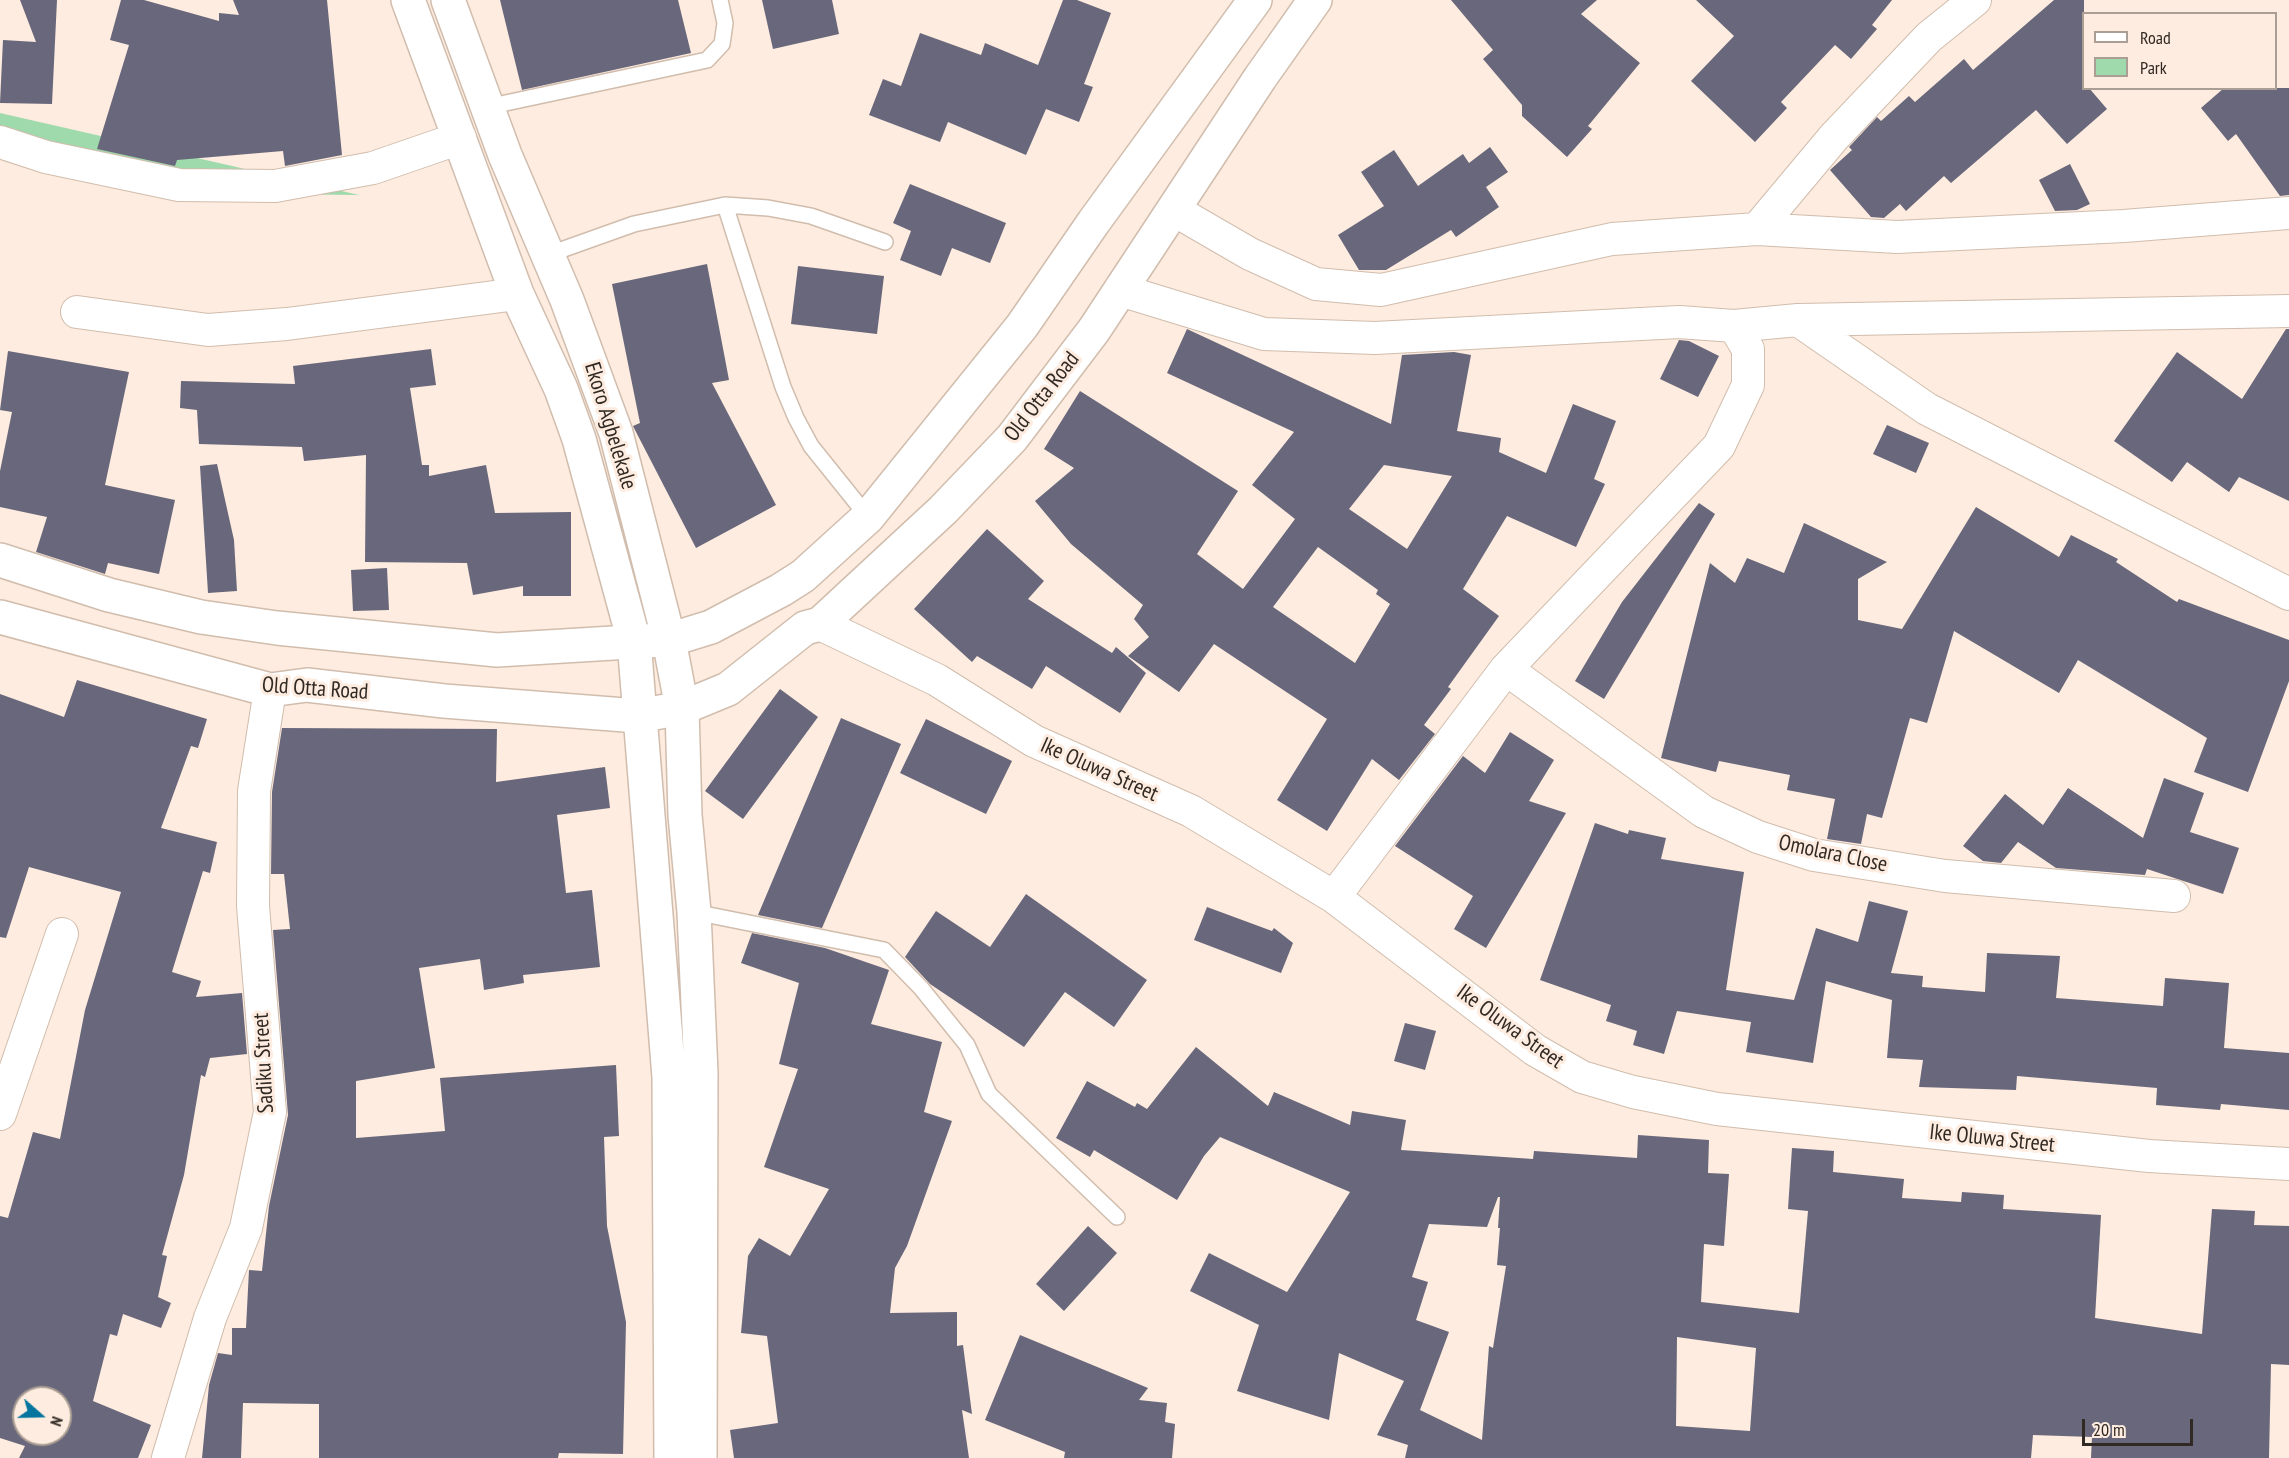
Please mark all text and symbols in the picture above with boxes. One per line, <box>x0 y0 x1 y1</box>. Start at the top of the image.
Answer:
legend <box>2082 12 2277 90</box>
text: Road <box>2140 26 2171 49</box>
text: Park <box>2140 56 2167 79</box>
street label: Old Otta Road <box>999 347 1085 447</box>
street label: Ekoro Agbelekale <box>578 359 642 493</box>
street label: Old Otta Road <box>261 672 369 706</box>
street label: Ike Oluwa Street <box>1036 732 1162 808</box>
street label: Omolara Close <box>1776 830 1890 878</box>
street label: Ike Oluwa Street <box>1451 979 1569 1075</box>
street label: Sadiku Street <box>248 1012 280 1114</box>
street label: Ike Oluwa Street <box>1928 1119 2056 1159</box>
north arrow <box>12 1386 72 1446</box>
scale bar <box>2085 1407 2196 1445</box>
text: N <box>46 1414 68 1429</box>
text: 20 m <box>2093 1418 2125 1441</box>

